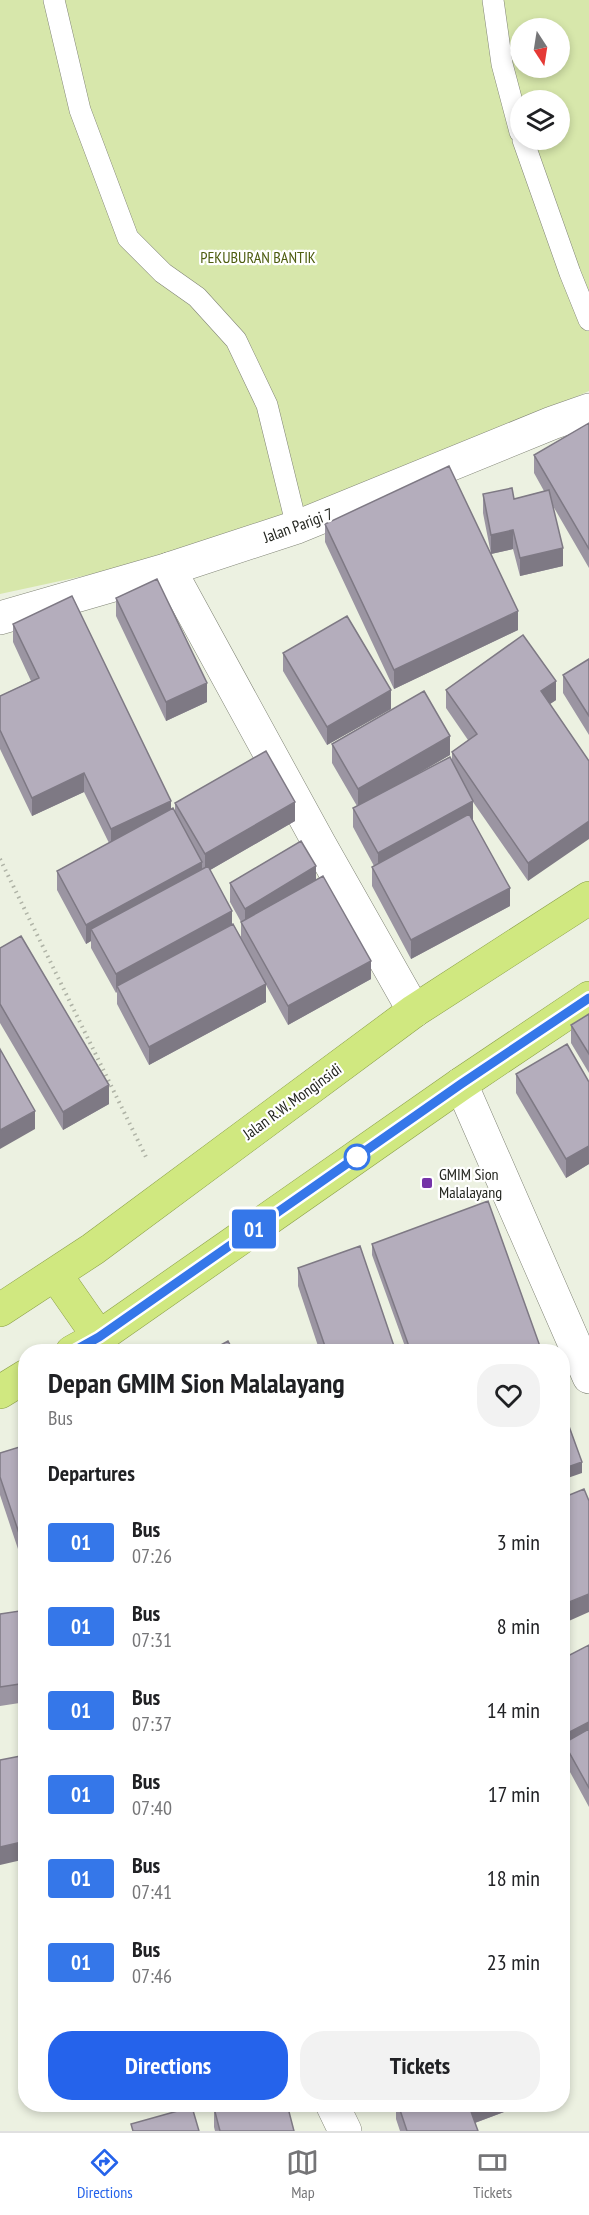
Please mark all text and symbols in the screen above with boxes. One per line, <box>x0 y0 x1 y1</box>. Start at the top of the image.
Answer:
north arrow <box>510 18 570 78</box>
map controls <box>510 18 570 150</box>
button: layers <box>510 90 570 150</box>
park label: PEKUBURAN BANTIK <box>200 247 316 267</box>
street label: Jalan Parigi 7 <box>259 503 336 547</box>
street label: Jalan R.W. Monginsidi <box>238 1059 345 1144</box>
unlabelled marker <box>344 1144 370 1170</box>
place label: GMIM Sion Malalayang <box>439 1164 502 1202</box>
marker: GMIM Sion Malalayang <box>420 1176 434 1190</box>
line badge: 01 <box>227 1210 281 1248</box>
text: 01 <box>244 1216 264 1243</box>
text: Depan GMIM Sion Malalayang <box>48 1364 345 1401</box>
button: heart <box>477 1364 540 1427</box>
text: Bus <box>48 1405 73 1431</box>
text: Departures <box>48 1459 135 1487</box>
text: Bus <box>132 1515 160 1543</box>
text: 3 min <box>497 1528 540 1556</box>
text: 01 <box>71 1529 91 1556</box>
text: 07:26 <box>132 1543 172 1569</box>
text: Bus <box>132 1599 160 1627</box>
text: 8 min <box>497 1612 540 1640</box>
text: 01 <box>71 1613 91 1640</box>
text: 07:31 <box>132 1627 172 1653</box>
text: Bus <box>132 1683 160 1711</box>
text: 14 min <box>487 1696 540 1724</box>
text: 01 <box>71 1697 91 1724</box>
text: 07:37 <box>132 1711 172 1737</box>
text: Bus <box>132 1767 160 1795</box>
text: 17 min <box>488 1780 540 1808</box>
text: 01 <box>71 1781 91 1808</box>
text: 07:40 <box>132 1795 172 1821</box>
text: Bus <box>132 1851 160 1879</box>
text: 18 min <box>487 1864 540 1892</box>
text: 01 <box>71 1865 91 1892</box>
text: 07:41 <box>132 1879 172 1905</box>
text: Bus <box>132 1935 160 1963</box>
text: 23 min <box>487 1948 540 1976</box>
text: 01 <box>71 1949 91 1976</box>
text: 07:46 <box>132 1963 172 1989</box>
button: Directions <box>48 2031 288 2100</box>
button: Tickets <box>300 2031 540 2100</box>
tab: Directions <box>77 2146 133 2202</box>
tab: Map <box>286 2146 319 2202</box>
tab: Tickets <box>473 2146 512 2202</box>

